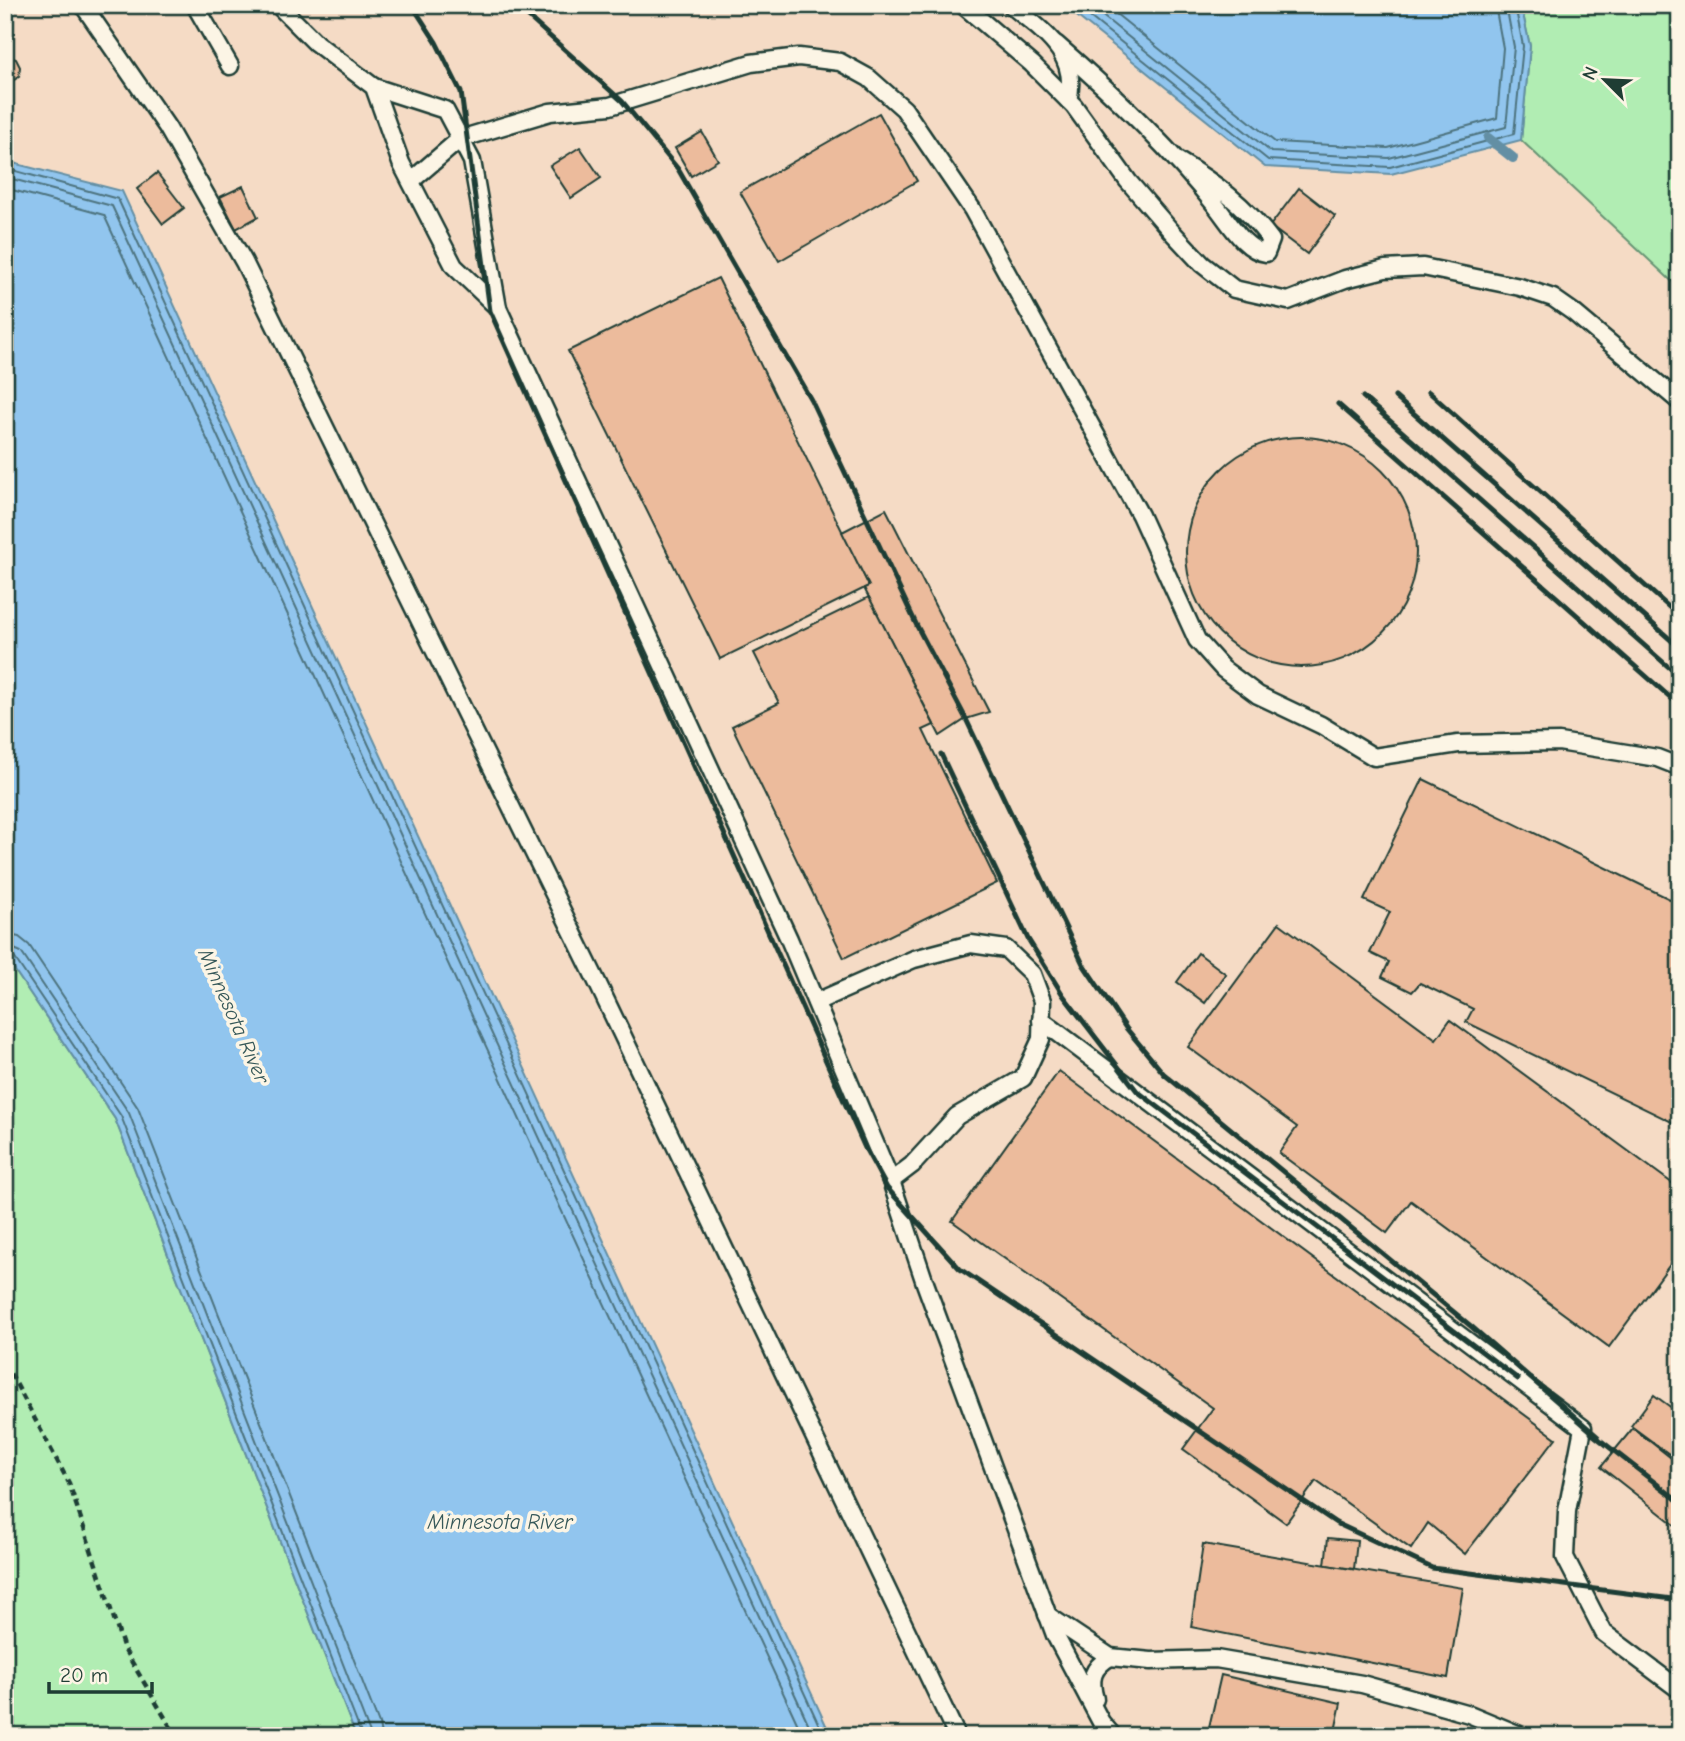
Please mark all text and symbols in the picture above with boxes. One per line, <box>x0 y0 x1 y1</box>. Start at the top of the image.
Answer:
north arrow <box>1570 46 1640 116</box>
text: N <box>1578 63 1603 84</box>
water label: Minnesota River <box>193 944 275 1089</box>
water label: Minnesota River <box>426 1510 574 1534</box>
scale bar <box>49 1650 152 1694</box>
text: 20 m <box>60 1663 108 1687</box>

